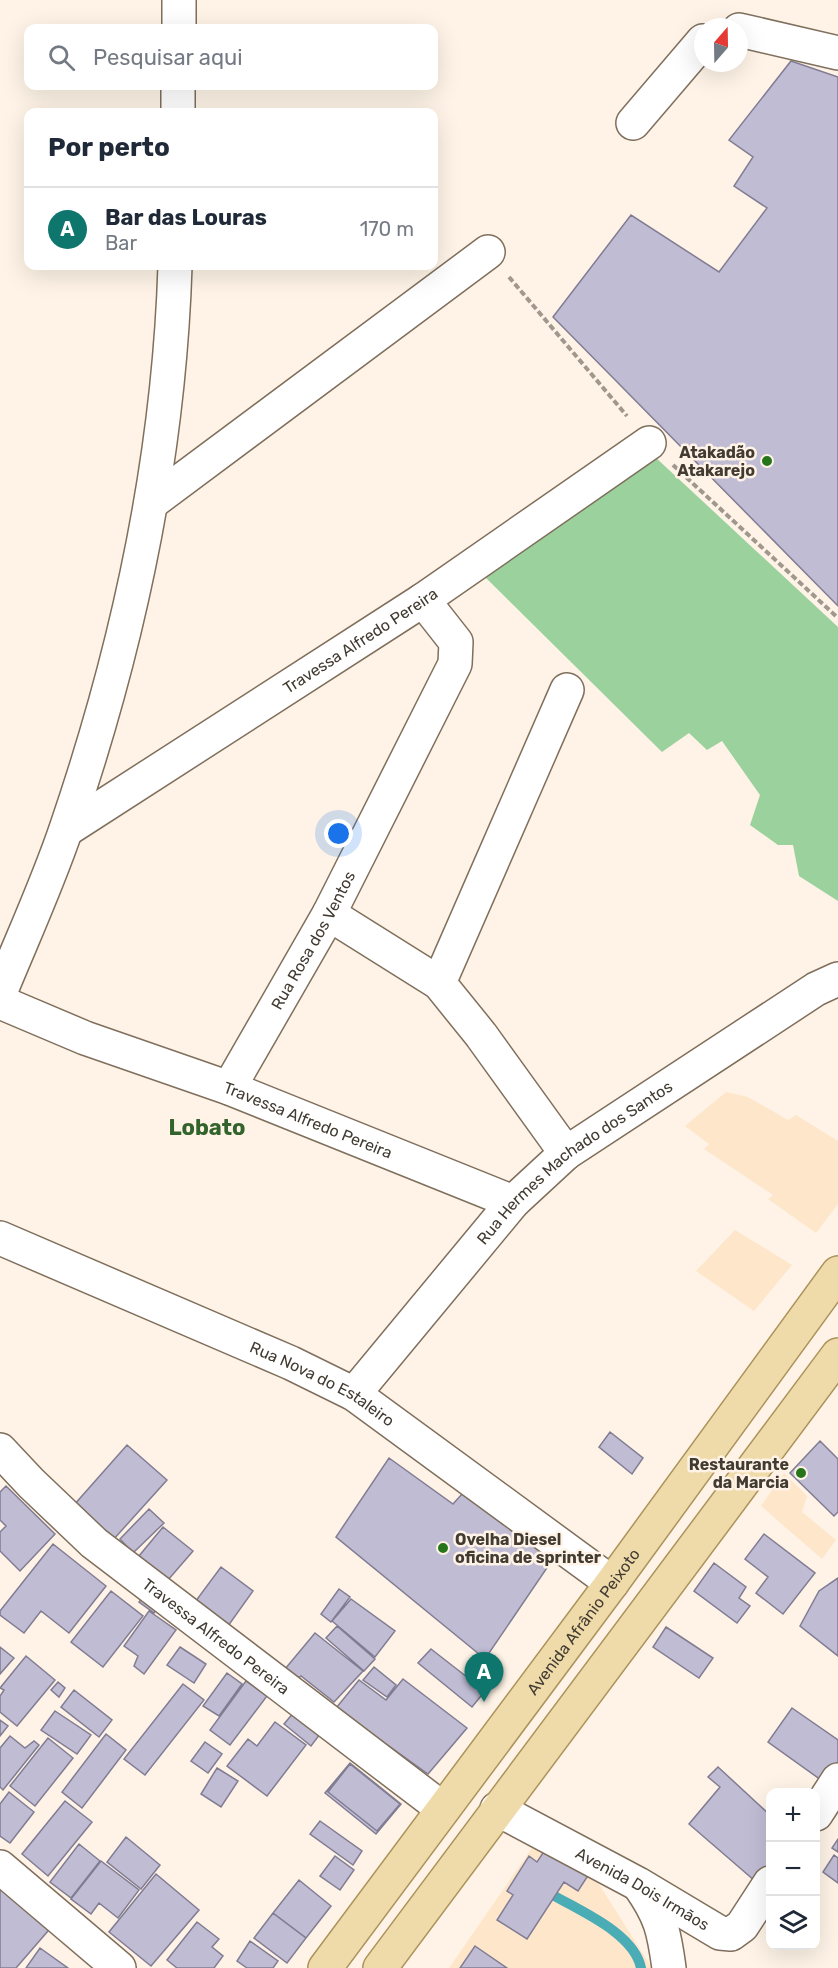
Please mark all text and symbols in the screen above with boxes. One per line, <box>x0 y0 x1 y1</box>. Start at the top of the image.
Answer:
north arrow <box>694 18 748 72</box>
search box <box>24 24 438 90</box>
icon: search <box>45 41 78 74</box>
text: Pesquisar aqui <box>93 44 243 71</box>
text: Por perto <box>48 132 170 163</box>
text: Bar das Louras <box>105 204 267 231</box>
text: A <box>60 217 75 241</box>
text: 170 m <box>360 217 414 241</box>
text: Bar <box>105 231 137 255</box>
place label: Atakadão Atakarejo <box>677 443 755 480</box>
marker: Atakadão Atakarejo <box>760 454 774 468</box>
street label: Travessa Alfredo Pereira <box>280 584 441 698</box>
your location <box>324 819 353 848</box>
street label: Rua Rosa dos Ventos <box>267 868 359 1013</box>
street label: Rua Hermes Machado dos Santos <box>473 1077 676 1248</box>
street label: Travessa Alfredo Pereira <box>221 1078 395 1163</box>
district label: Lobato <box>169 1114 245 1141</box>
street label: Rua Nova do Estaleiro <box>247 1338 398 1430</box>
place label: Restaurante da Marcia <box>689 1455 789 1492</box>
marker: Restaurante da Marcia <box>794 1466 808 1480</box>
place label: Ovelha Diesel oficina de sprinter <box>455 1530 602 1567</box>
marker: Ovelha Diesel oficina de sprinter <box>436 1541 450 1555</box>
street label: Avenida Afrânio Peixoto <box>523 1545 644 1699</box>
street label: Travessa Alfredo Pereira <box>139 1575 293 1699</box>
pin: A <box>464 1652 504 1702</box>
map controls <box>766 1788 820 1950</box>
button: + <box>766 1788 820 1842</box>
button: − <box>766 1842 820 1896</box>
street label: Avenida Dois Irmãos <box>572 1844 713 1934</box>
button: layers <box>766 1896 820 1950</box>

